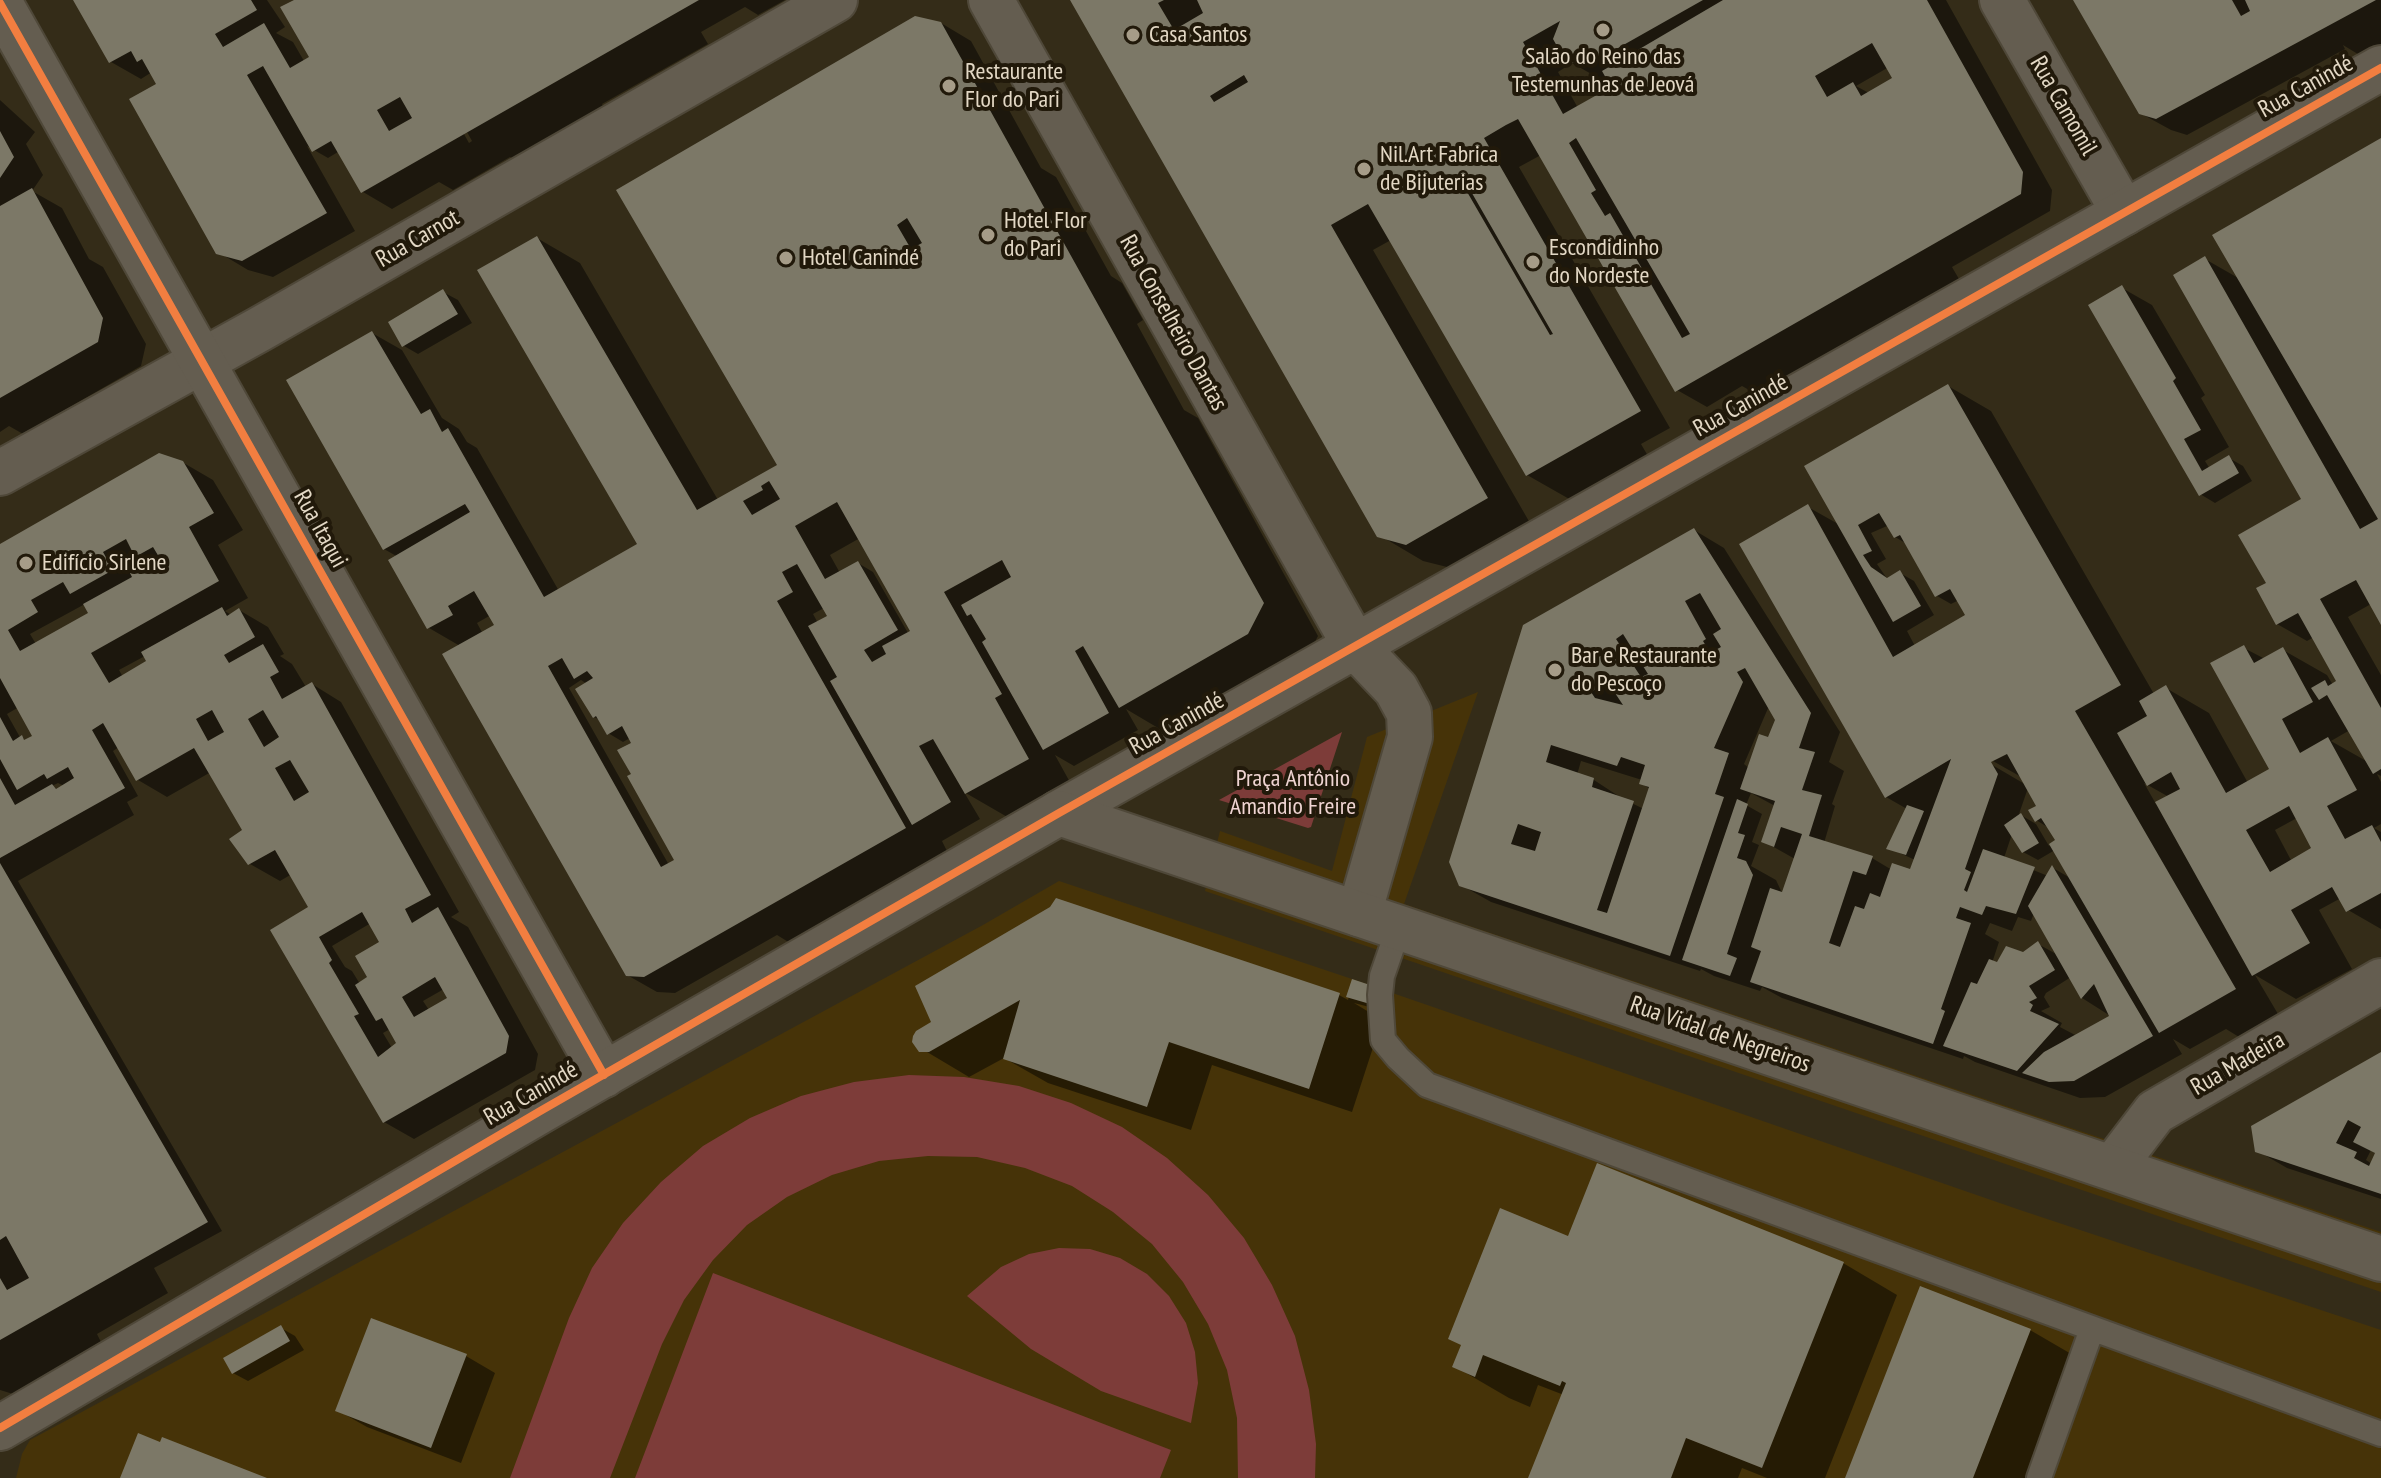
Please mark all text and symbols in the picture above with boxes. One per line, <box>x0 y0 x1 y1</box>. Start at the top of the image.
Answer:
place label: Casa Santos <box>1149 21 1247 49</box>
marker: Salão do Reino das Testemunhas de Jeová <box>1594 21 1612 39</box>
marker: Casa Santos <box>1124 26 1142 44</box>
place label: Salão do Reino das Testemunhas de Jeová <box>1512 43 1694 99</box>
street label: Rua Canindé <box>2254 49 2358 125</box>
street label: Rua Camomil <box>2023 51 2103 161</box>
place label: Restaurante Flor do Pari <box>965 58 1063 114</box>
marker: Restaurante Flor do Pari <box>940 77 958 95</box>
place label: Nil.Art Fabrica de Bijuterias <box>1380 141 1498 197</box>
marker: Nil.Art Fabrica de Bijuterias <box>1355 160 1373 178</box>
street label: Rua Carnot <box>371 204 465 274</box>
place label: Hotel Flor do Pari <box>1004 207 1087 263</box>
marker: Hotel Flor do Pari <box>979 226 997 244</box>
street label: Rua Conselheiro Dantas <box>1113 230 1233 416</box>
place label: Escondidinho do Nordeste <box>1549 234 1659 290</box>
place label: Hotel Canindé <box>802 244 919 272</box>
marker: Hotel Canindé <box>777 249 795 267</box>
marker: Escondidinho do Nordeste <box>1524 253 1542 271</box>
street label: Rua Canindé <box>1689 368 1793 444</box>
street label: Rua Itaqui <box>287 485 353 573</box>
place label: Edifício Sirlene <box>42 549 166 577</box>
marker: Edifício Sirlene <box>17 554 35 572</box>
place label: Bar e Restaurante do Pescoço <box>1571 642 1717 698</box>
marker: Bar e Restaurante do Pescoço <box>1546 661 1564 679</box>
street label: Rua Canindé <box>1125 686 1229 762</box>
park label: Praça Antônio Amandio Freire <box>1230 765 1356 821</box>
street label: Rua Vidal de Negreiros <box>1626 991 1814 1079</box>
street label: Rua Madeira <box>2186 1026 2290 1102</box>
street label: Rua Canindé <box>479 1056 583 1132</box>

